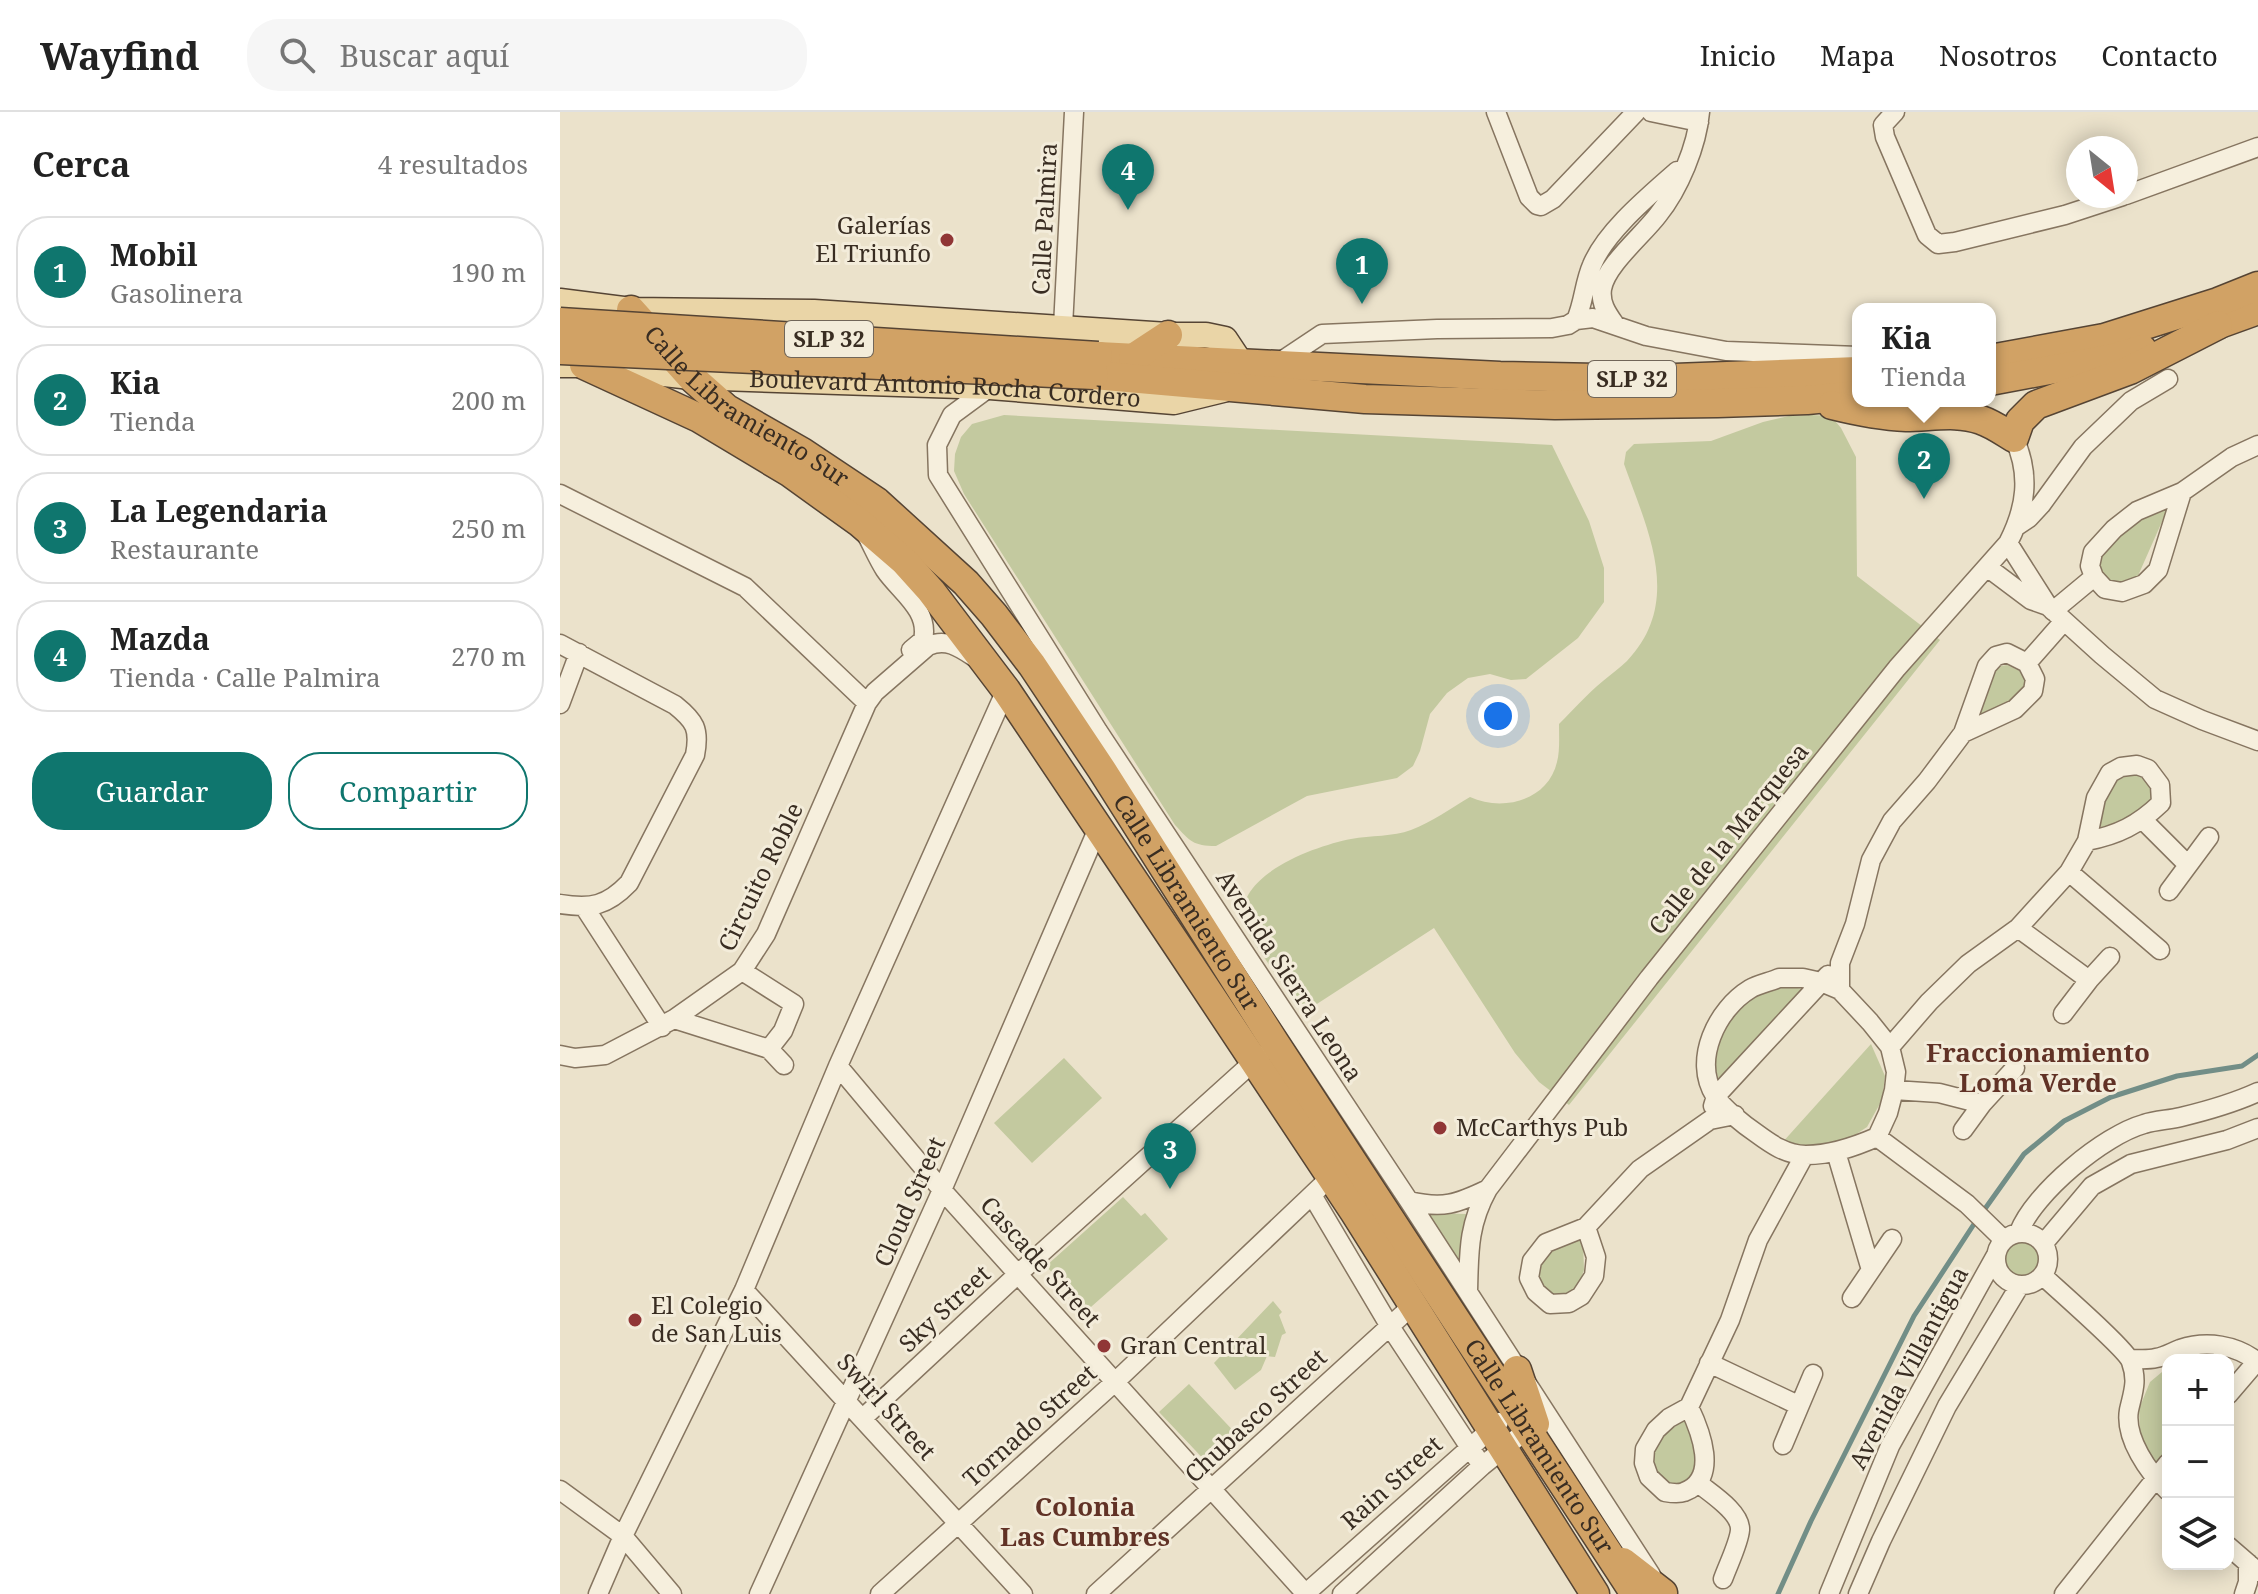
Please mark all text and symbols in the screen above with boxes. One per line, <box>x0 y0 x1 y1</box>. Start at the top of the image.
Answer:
search box <box>247 19 807 91</box>
text: Wayfind <box>40 29 199 81</box>
icon: search <box>275 33 319 77</box>
text: Buscar aquí <box>339 35 509 76</box>
text: Inicio <box>1700 36 1776 74</box>
text: Mapa <box>1820 36 1895 74</box>
text: Nosotros <box>1939 36 2057 74</box>
text: Contacto <box>2101 36 2218 74</box>
north arrow <box>2066 136 2138 208</box>
text: Cerca <box>32 141 130 187</box>
street label: Calle Palmira <box>1023 142 1064 296</box>
pin: 4 <box>1102 144 1154 210</box>
text: 4 resultados <box>378 146 528 182</box>
place label: Galerías El Triunfo <box>815 208 931 269</box>
marker: Galerías El Triunfo <box>938 231 956 249</box>
text: Mobil <box>110 234 198 275</box>
pin: 1 <box>1336 238 1388 304</box>
text: 1 <box>53 254 67 290</box>
text: 190 m <box>451 254 526 290</box>
text: Gasolinera <box>110 275 243 311</box>
popup <box>1852 303 1996 407</box>
text: Kia <box>1881 317 1932 358</box>
street label: Calle Libramiento Sur <box>638 318 856 494</box>
road number: SLP 32 <box>785 321 873 357</box>
text: Tienda <box>1881 358 1967 394</box>
street label: Boulevard Antonio Rocha Cordero <box>749 361 1142 414</box>
road number: SLP 32 <box>1588 361 1676 397</box>
text: Kia <box>110 362 161 403</box>
text: 2 <box>53 382 67 418</box>
text: 200 m <box>451 382 526 418</box>
text: Tienda <box>110 403 196 439</box>
pin: 2 <box>1898 433 1950 499</box>
text: La Legendaria <box>110 490 328 531</box>
text: 3 <box>53 510 67 546</box>
text: 250 m <box>451 510 526 546</box>
text: Restaurante <box>110 531 259 567</box>
text: Mazda <box>110 618 210 659</box>
text: 4 <box>53 638 67 674</box>
text: 270 m <box>451 638 526 674</box>
text: Tienda · Calle Palmira <box>110 659 381 695</box>
your location <box>1478 696 1518 736</box>
street label: Calle de la Marquesa <box>1640 735 1815 941</box>
button: Guardar <box>32 752 272 830</box>
button: Compartir <box>288 752 528 830</box>
street label: Calle Libramiento Sur <box>1106 787 1269 1017</box>
street label: Circuito Roble <box>709 796 810 956</box>
street label: Avenida Sierra Leona <box>1209 863 1371 1087</box>
district label: Fraccionamiento Loma Verde <box>1926 1034 2150 1100</box>
place label: McCarthys Pub <box>1456 1110 1628 1143</box>
marker: McCarthys Pub <box>1431 1119 1449 1137</box>
pin: 3 <box>1144 1123 1196 1189</box>
street label: Cloud Street <box>865 1131 952 1272</box>
street label: Cascade Street <box>974 1189 1109 1333</box>
street label: Sky Street <box>891 1257 997 1359</box>
street label: Avenida Villantigua <box>1840 1260 1975 1475</box>
place label: El Colegio de San Luis <box>651 1288 782 1349</box>
marker: El Colegio de San Luis <box>626 1311 644 1329</box>
place label: Gran Central <box>1120 1328 1267 1361</box>
street label: Calle Libramiento Sur <box>1458 1332 1622 1560</box>
marker: Gran Central <box>1095 1337 1113 1355</box>
street label: Chubasco Street <box>1177 1340 1333 1489</box>
street label: Swirl Street <box>830 1345 944 1466</box>
map controls <box>2162 1354 2234 1570</box>
button: + <box>2162 1354 2234 1426</box>
street label: Tornado Street <box>955 1356 1103 1494</box>
button: − <box>2162 1426 2234 1498</box>
street label: Rain Street <box>1333 1428 1449 1536</box>
district label: Colonia Las Cumbres <box>1000 1488 1170 1554</box>
button: layers <box>2162 1498 2234 1570</box>

